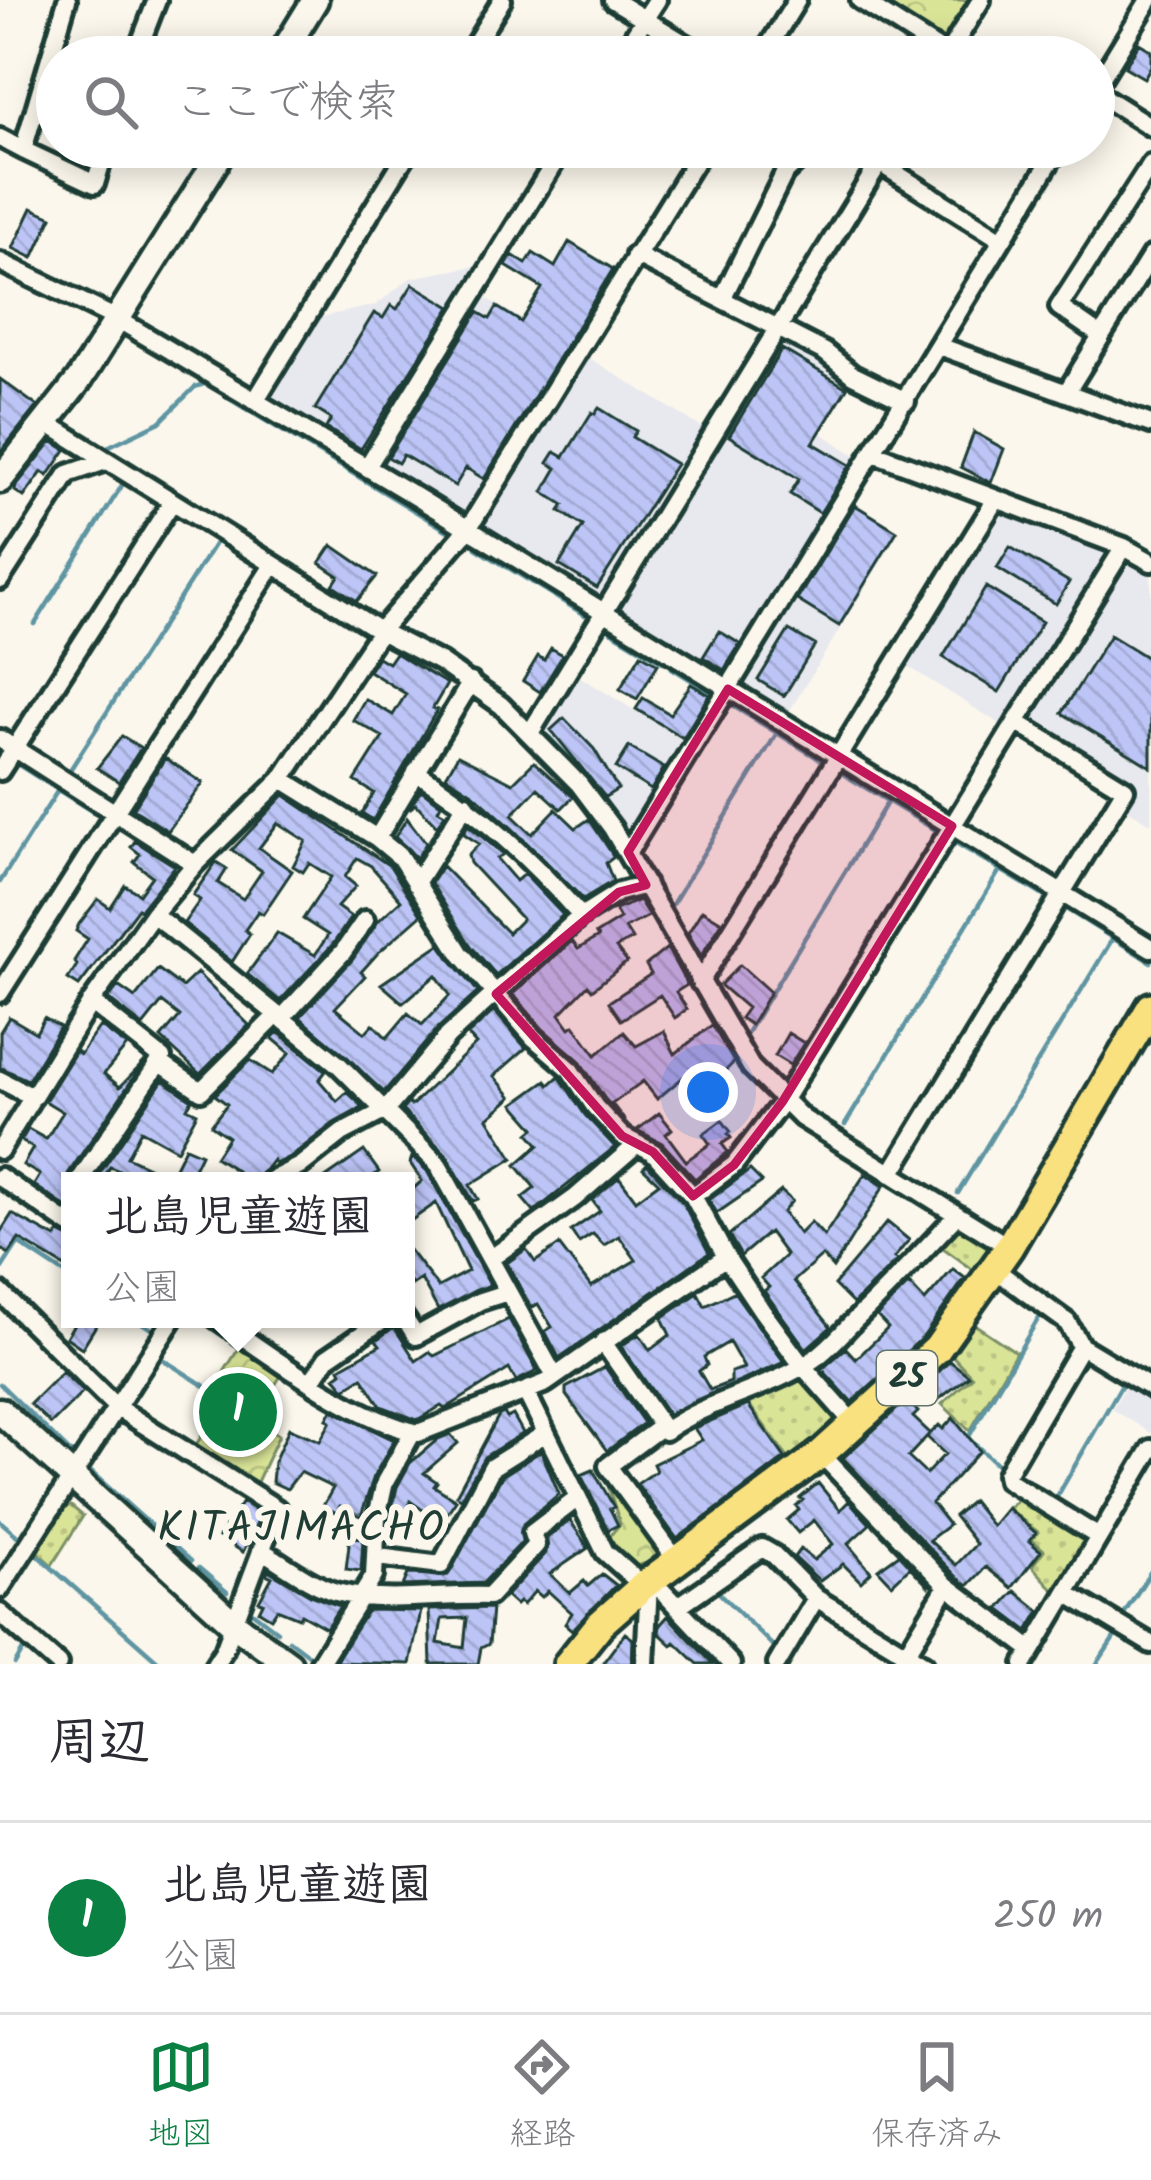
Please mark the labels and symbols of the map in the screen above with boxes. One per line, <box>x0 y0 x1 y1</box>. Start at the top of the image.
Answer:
your location <box>678 1062 738 1122</box>
road number: 25 <box>877 1351 937 1405</box>
pin: 1 <box>199 1367 277 1457</box>
district label: KITAJIMACHO <box>157 1496 447 1563</box>

